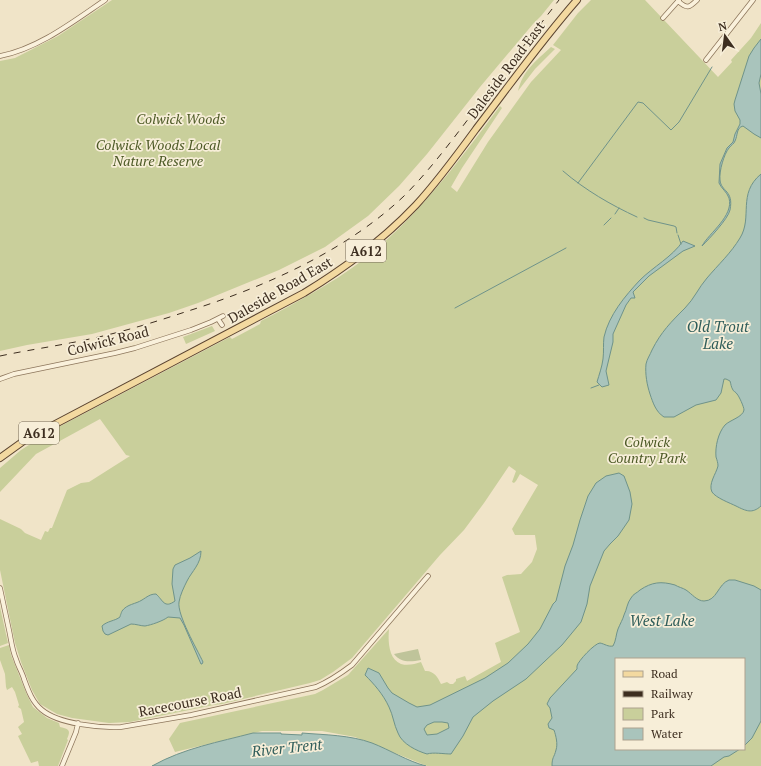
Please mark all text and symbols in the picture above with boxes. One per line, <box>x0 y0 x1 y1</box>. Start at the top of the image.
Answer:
street label: Daleside Road East <box>463 16 549 122</box>
north arrow <box>705 16 745 56</box>
text: N <box>717 18 729 34</box>
park label: Colwick Woods <box>136 109 226 128</box>
park label: Colwick Woods Local Nature Reserve <box>96 135 220 170</box>
road number: A612 <box>346 240 386 262</box>
street label: Daleside Road East <box>224 251 336 327</box>
water label: Old Trout Lake <box>687 316 750 353</box>
street label: Colwick Road <box>65 321 151 360</box>
road number: A612 <box>19 422 59 444</box>
park label: Colwick Country Park <box>608 432 687 467</box>
water label: West Lake <box>629 610 695 630</box>
legend <box>615 658 745 750</box>
text: Road <box>651 666 678 681</box>
street label: Racecourse Road <box>137 682 243 721</box>
text: Railway <box>651 686 694 701</box>
text: Park <box>651 706 676 721</box>
text: Water <box>651 726 683 741</box>
water label: River Trent <box>249 733 324 761</box>

